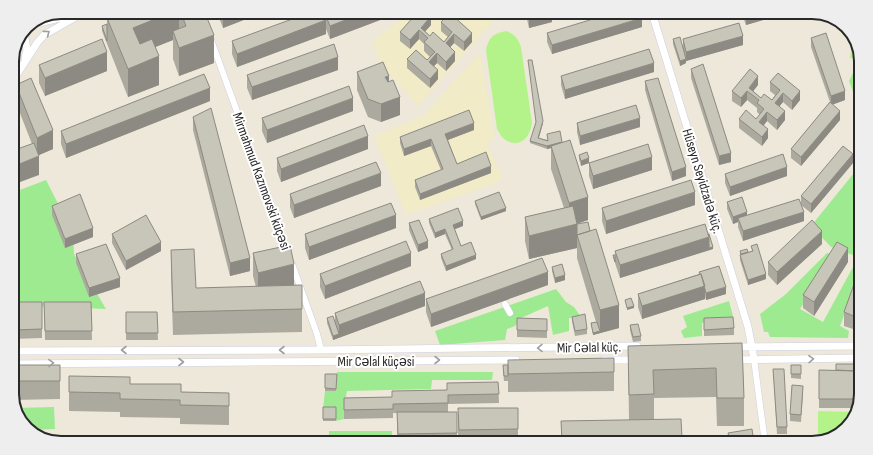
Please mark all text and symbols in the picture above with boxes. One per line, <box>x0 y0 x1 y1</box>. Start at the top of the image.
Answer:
one-way arrow <box>43 31 50 38</box>
street label: Mirmahmud Kazımovski küçəsi <box>229 110 294 252</box>
street label: Hüseyn Seyidzadə küç. <box>679 127 727 236</box>
street label: Mir Cəlal küç. <box>557 338 621 357</box>
one-way arrow <box>537 343 543 352</box>
one-way arrow <box>121 346 127 354</box>
one-way arrow <box>279 346 285 354</box>
street label: Mir Cəlal küçəsi <box>338 353 414 370</box>
one-way arrow <box>808 355 814 363</box>
one-way arrow <box>434 356 440 364</box>
one-way arrow <box>178 358 184 366</box>
one-way arrow <box>48 359 54 367</box>

